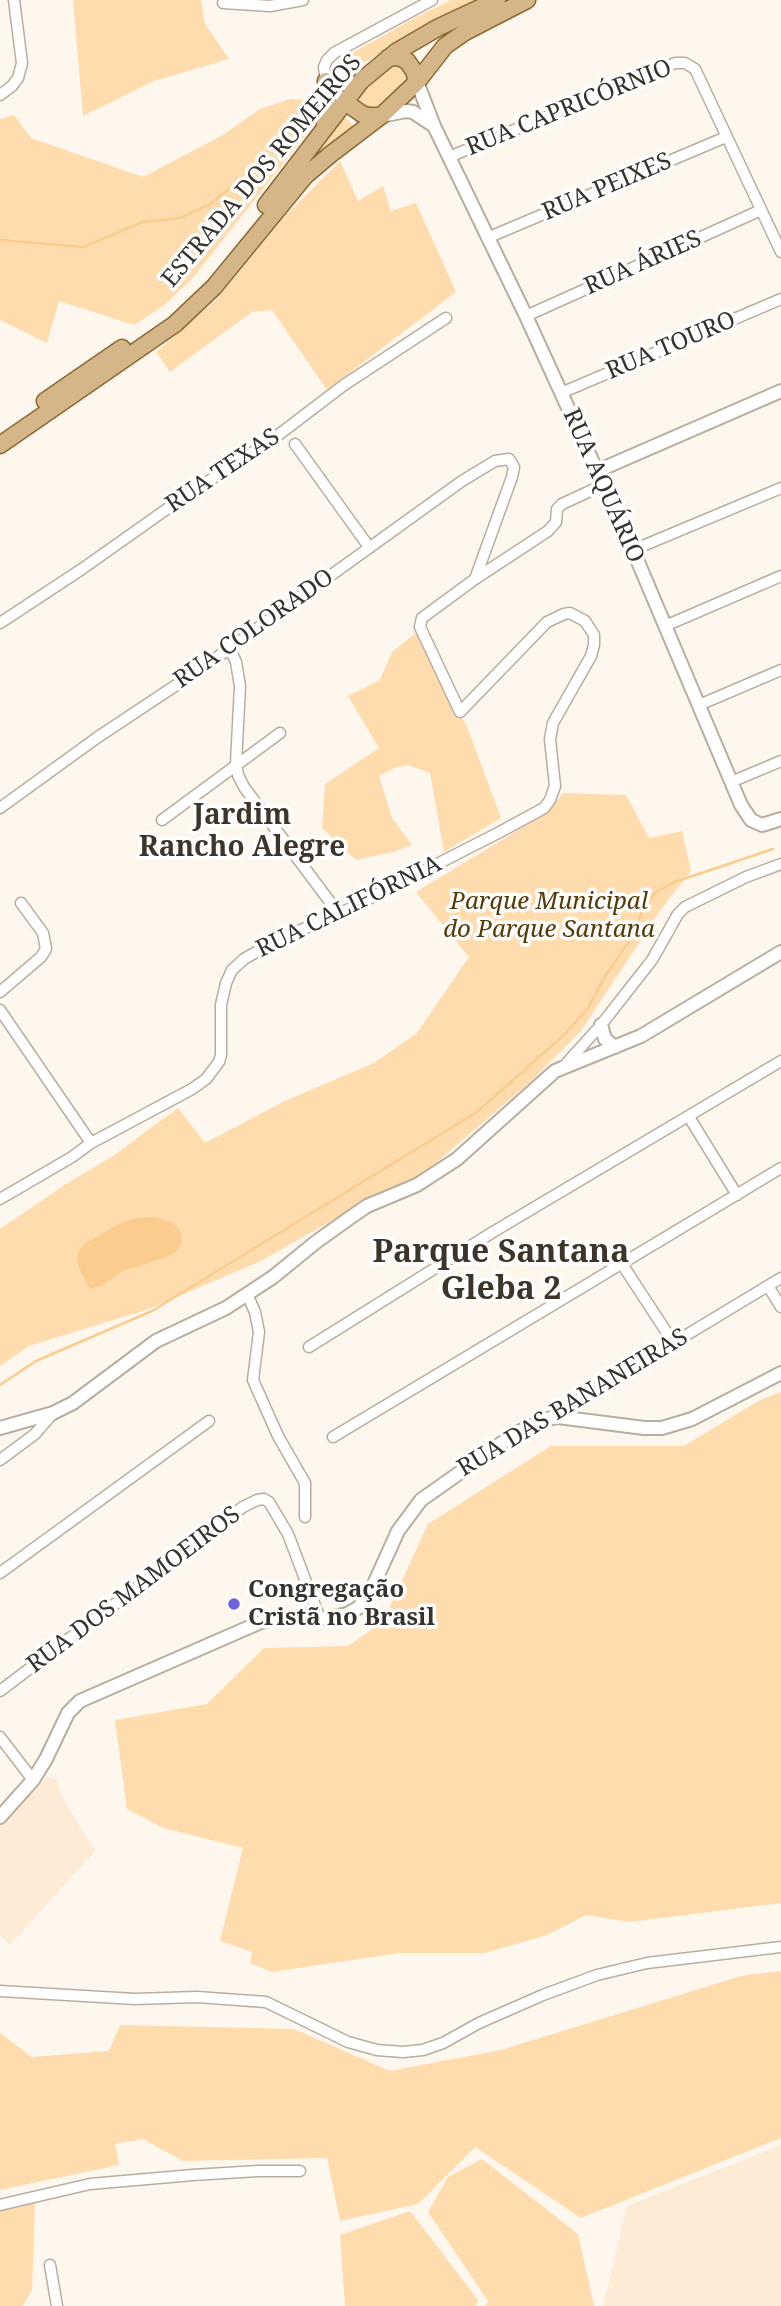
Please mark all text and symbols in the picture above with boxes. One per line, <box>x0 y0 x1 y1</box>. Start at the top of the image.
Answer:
street label: ESTRADA DOS ROMEIROS <box>156 49 368 293</box>
street label: RUA CAPRICÓRNIO <box>462 54 676 162</box>
street label: RUA PEIXES <box>538 147 676 227</box>
street label: RUA ÁRIES <box>580 224 706 302</box>
street label: RUA TOURO <box>602 306 740 386</box>
street label: RUA AQUÁRIO <box>556 404 650 568</box>
street label: RUA TEXAS <box>161 422 285 520</box>
street label: RUA COLORADO <box>168 563 340 695</box>
district label: Jardim Rancho Alegre <box>139 799 345 865</box>
street label: RUA CALIFÓRNIA <box>252 850 446 964</box>
park label: Parque Municipal do Parque Santana <box>443 888 655 944</box>
district label: Parque Santana Gleba 2 <box>373 1234 629 1309</box>
street label: RUA DAS BANANEIRAS <box>453 1323 693 1483</box>
street label: RUA DOS MAMOEIROS <box>22 1500 246 1680</box>
place label: Congregação Cristã no Brasil <box>248 1576 435 1632</box>
marker: Congregação Cristã no Brasil <box>226 1596 242 1612</box>

